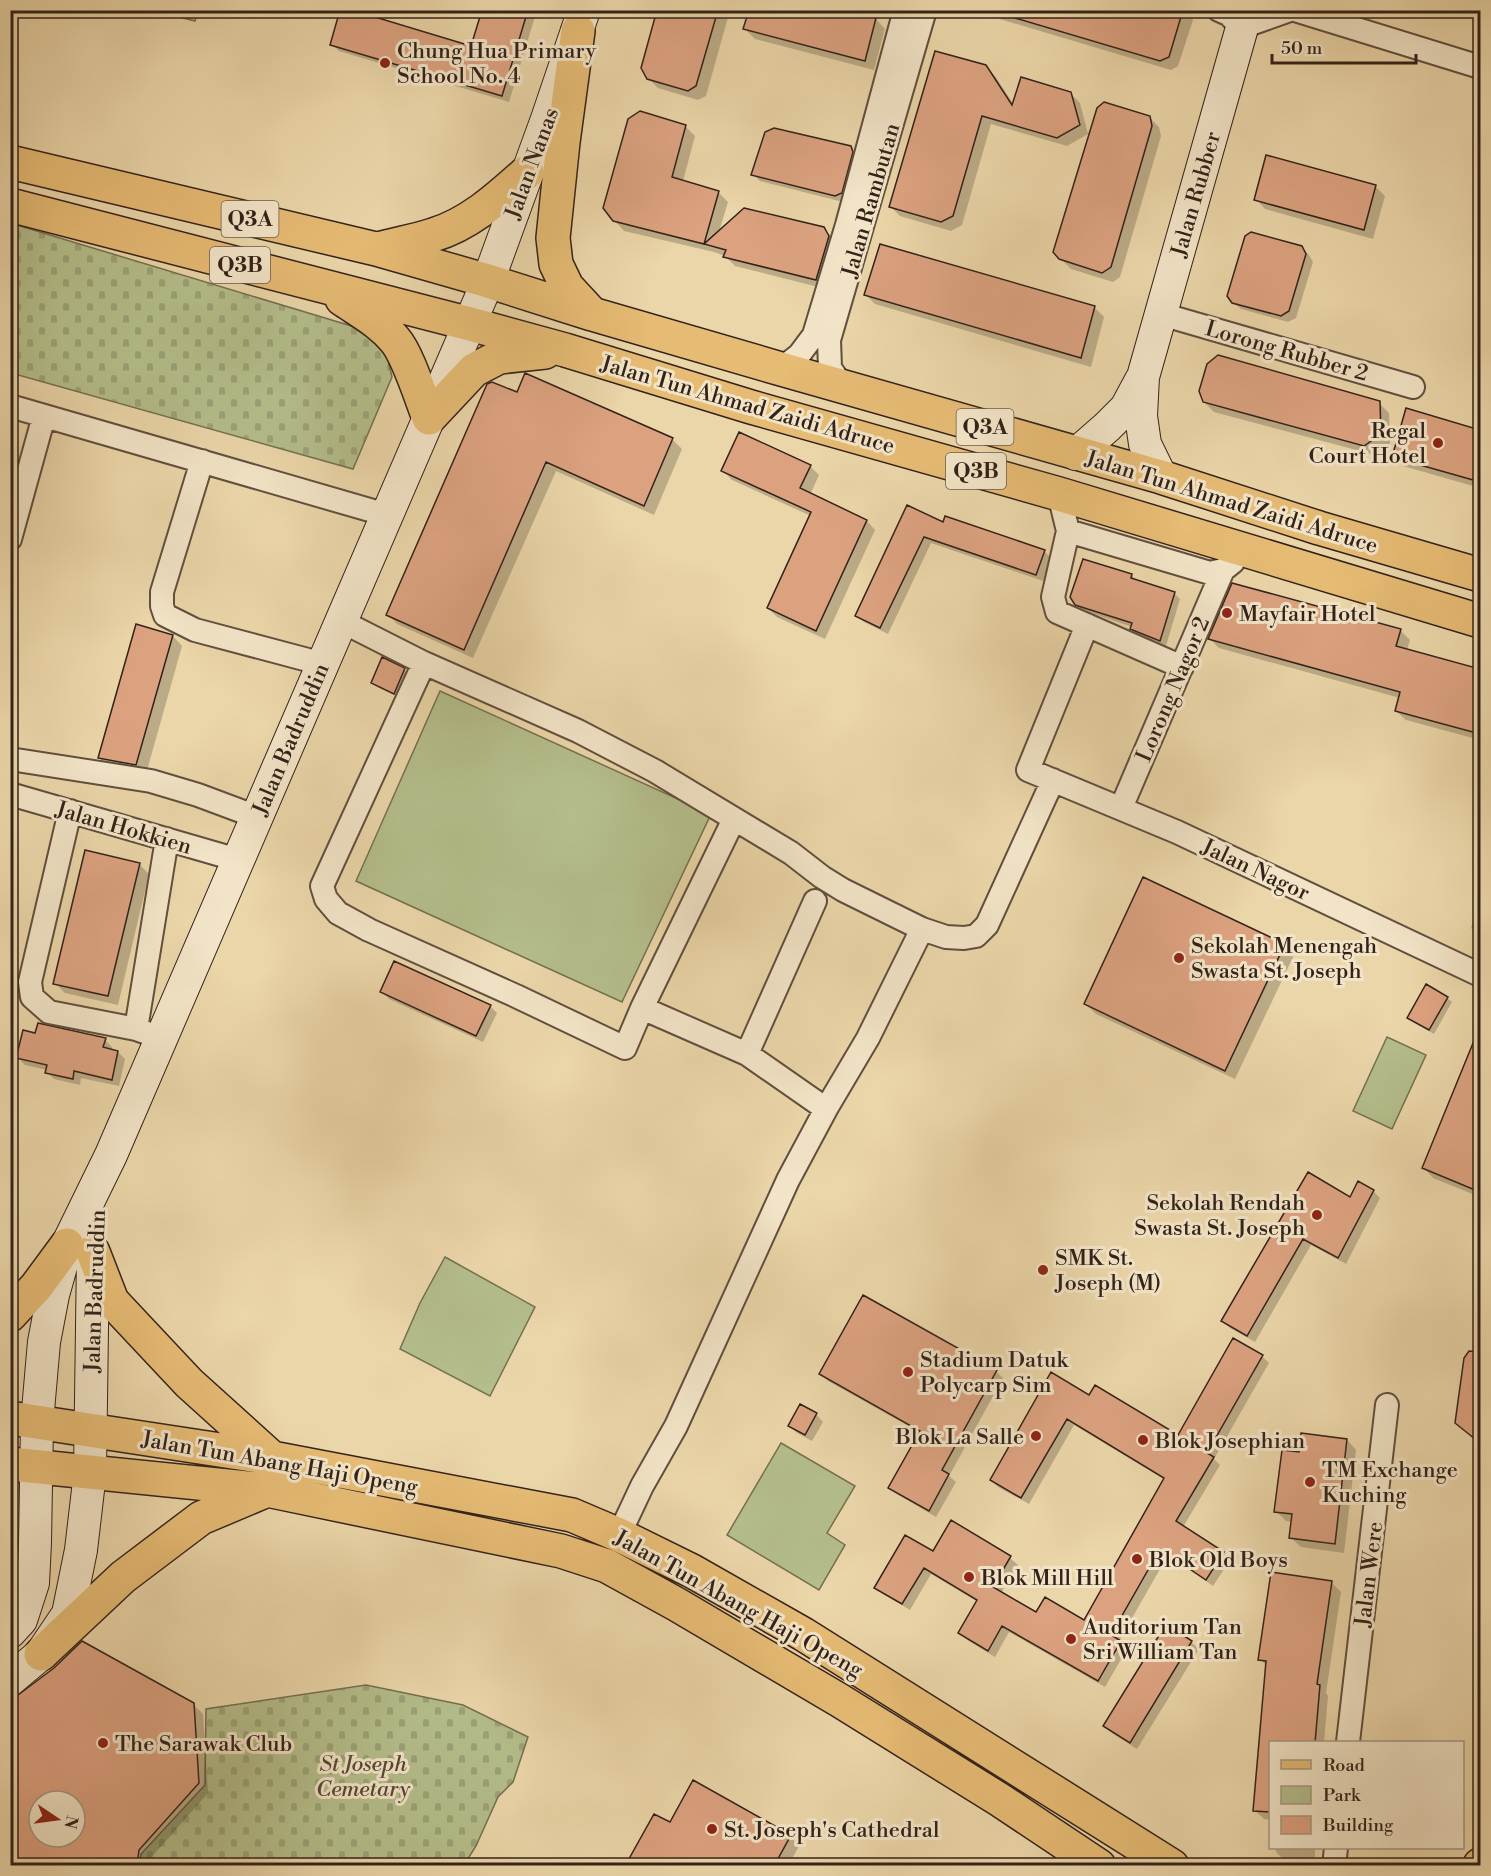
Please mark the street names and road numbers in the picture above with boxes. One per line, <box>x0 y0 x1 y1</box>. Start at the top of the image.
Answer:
street label: Jalan Nanas <box>499 104 565 224</box>
street label: Jalan Rambutan <box>836 120 906 282</box>
street label: Jalan Rubber <box>1165 129 1227 261</box>
road number: Q3A <box>222 201 278 237</box>
road number: Q3B <box>210 247 270 283</box>
street label: Lorong Rubber 2 <box>1202 315 1371 388</box>
street label: Jalan Tun Ahmad Zaidi Adruce <box>597 350 898 460</box>
road number: Q3A <box>956 409 1014 445</box>
street label: Jalan Tun Ahmad Zaidi Adruce <box>1081 445 1381 560</box>
road number: Q3B <box>946 453 1006 489</box>
street label: Lorong Nagor 2 <box>1131 613 1216 766</box>
street label: Jalan Badruddin <box>247 659 336 821</box>
street label: Jalan Hokkien <box>52 796 195 861</box>
street label: Jalan Nagor <box>1196 833 1314 907</box>
street label: Jalan Badruddin <box>79 1209 112 1374</box>
street label: Jalan Tun Abang Haji Openg <box>138 1426 421 1501</box>
street label: Jalan Were <box>1350 1520 1389 1629</box>
street label: Jalan Tun Abang Haji Openg <box>608 1524 868 1684</box>

